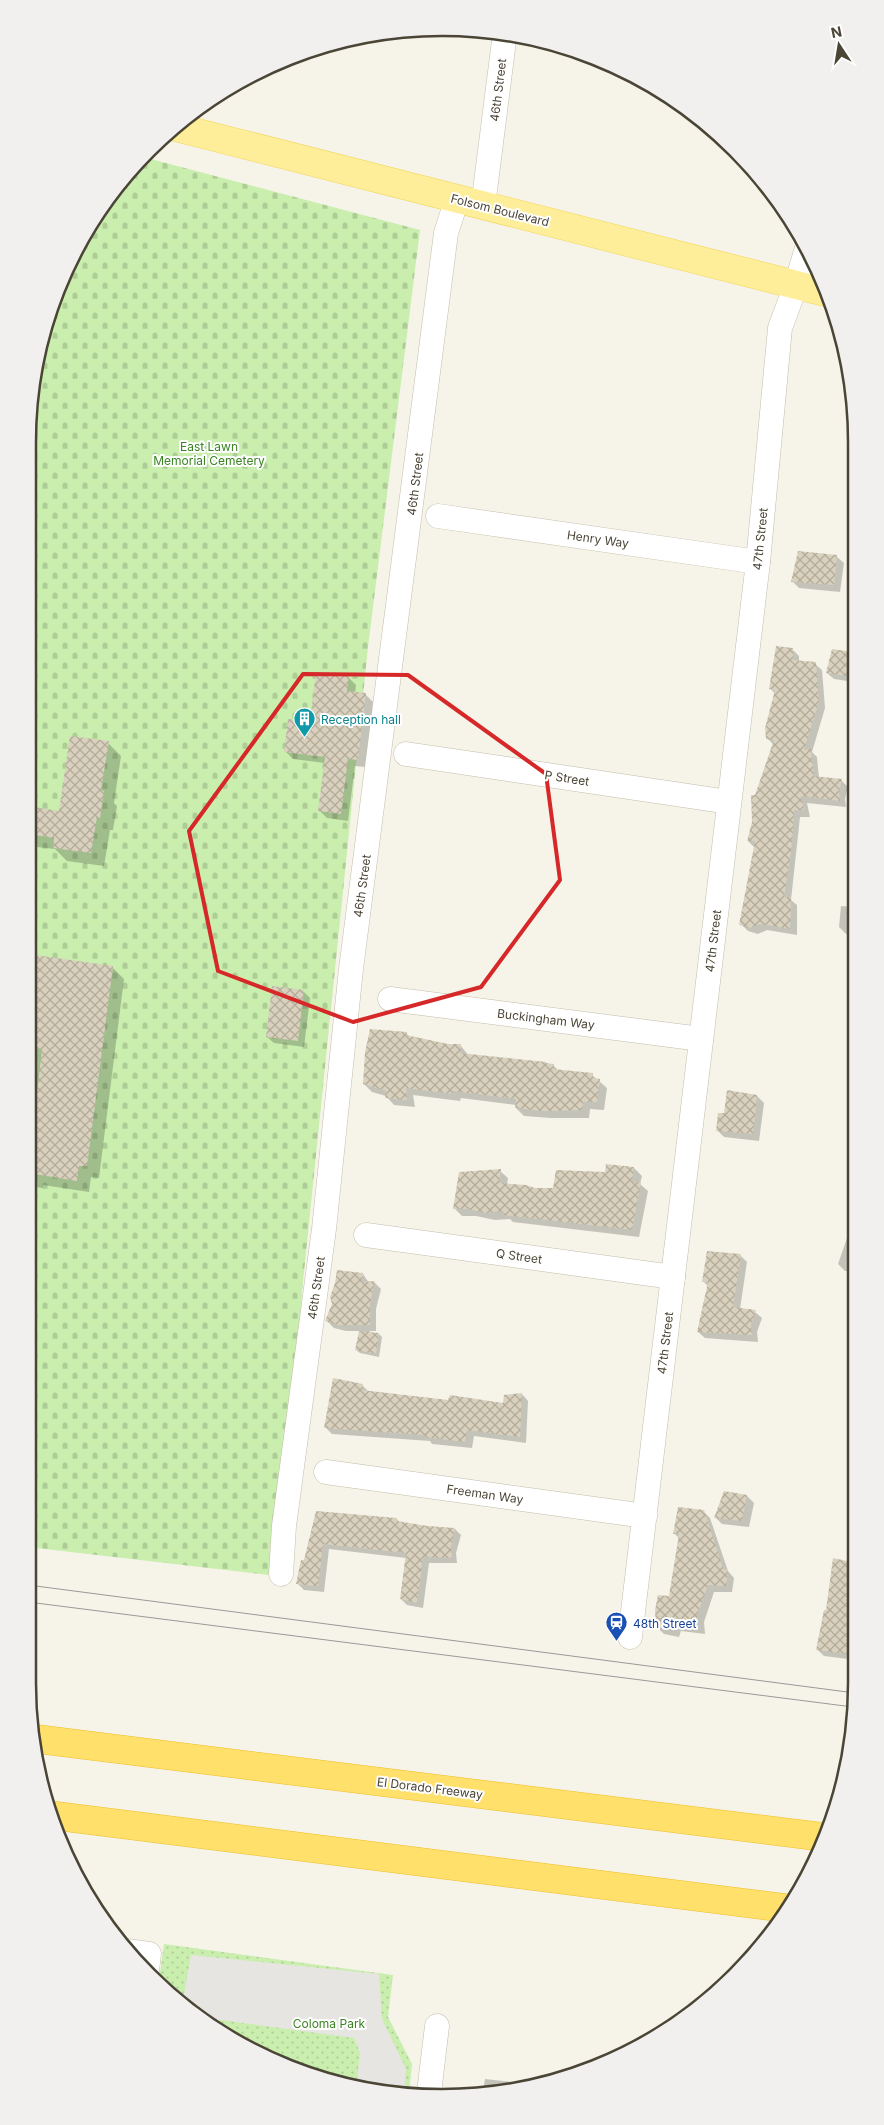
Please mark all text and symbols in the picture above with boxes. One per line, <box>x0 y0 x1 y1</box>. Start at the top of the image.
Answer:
north arrow <box>814 20 864 70</box>
text: N <box>829 22 843 41</box>
street label: 46th Street <box>487 58 509 122</box>
street label: Folsom Boulevard <box>449 191 551 229</box>
park label: East Lawn Memorial Cemetery <box>153 439 265 468</box>
street label: 46th Street <box>404 452 426 516</box>
street label: 47th Street <box>749 507 771 571</box>
street label: Henry Way <box>566 527 630 551</box>
building icon: Reception hall <box>293 707 317 738</box>
place label: Reception hall <box>321 712 401 727</box>
street label: P Street <box>544 767 590 789</box>
street label: 46th Street <box>350 853 374 918</box>
street label: 47th Street <box>702 909 724 973</box>
street label: Buckingham Way <box>496 1006 596 1032</box>
street label: Q Street <box>495 1245 543 1267</box>
street label: 46th Street <box>304 1255 328 1320</box>
street label: 47th Street <box>654 1311 676 1375</box>
street label: Freeman Way <box>446 1481 525 1507</box>
station icon: 48th Street <box>605 1611 629 1642</box>
place label: 48th Street <box>633 1616 697 1631</box>
street label: El Dorado Freeway <box>376 1774 484 1802</box>
park label: Coloma Park <box>293 2016 366 2031</box>

